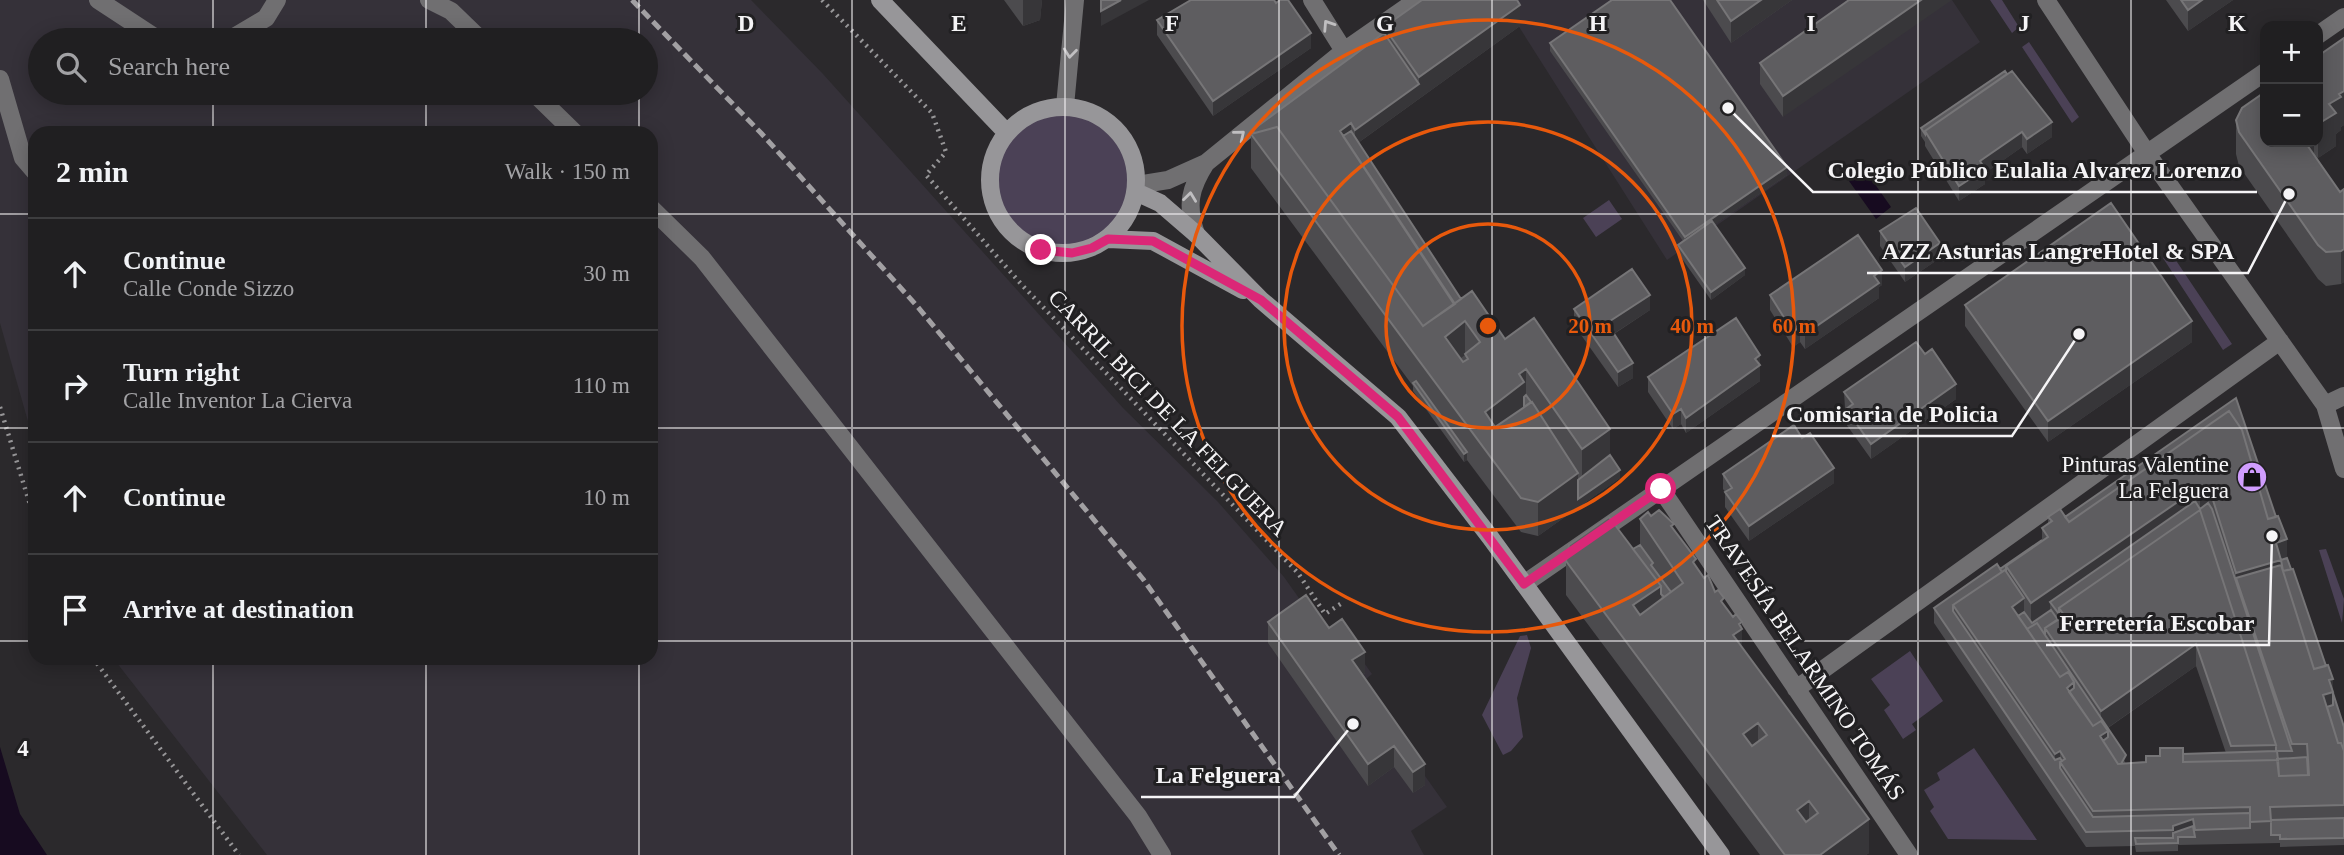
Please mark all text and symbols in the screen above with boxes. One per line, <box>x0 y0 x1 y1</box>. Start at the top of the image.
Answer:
text: D <box>738 11 754 36</box>
text: E <box>951 11 967 36</box>
text: F <box>1165 11 1179 36</box>
text: G <box>1376 11 1394 36</box>
text: H <box>1589 11 1607 36</box>
text: I <box>1807 11 1816 36</box>
text: J <box>2018 11 2030 36</box>
text: K <box>2228 11 2246 36</box>
one-way arrow <box>1323 20 1336 33</box>
map controls <box>2260 21 2323 147</box>
button: + <box>2260 21 2323 84</box>
search box <box>28 28 658 105</box>
icon: search <box>52 48 90 86</box>
one-way arrow <box>1063 48 1078 59</box>
text: Search here <box>108 52 230 81</box>
button: − <box>2260 84 2323 147</box>
one-way arrow <box>1232 131 1245 143</box>
callout: Colegio Público Eulalia Alvarez Lorenzo <box>1813 147 2257 192</box>
text: 2 min <box>56 155 129 188</box>
text: Colegio Público Eulalia Alvarez Lorenzo <box>1827 157 2243 183</box>
text: Walk · 150 m <box>505 159 630 184</box>
one-way arrow <box>1183 191 1198 203</box>
callout: AZZ Asturias LangreHotel & SPA <box>1867 228 2248 273</box>
route end <box>1025 234 1056 265</box>
text: AZZ Asturias LangreHotel & SPA <box>1882 238 2235 264</box>
text: Continue <box>123 246 226 275</box>
icon: ahead <box>56 255 94 293</box>
text: 30 m <box>583 261 630 286</box>
text: Calle Conde Sizzo <box>123 276 294 301</box>
street label: CARRIL BICI DE LA FELGUERA <box>1043 285 1293 542</box>
centre of rings <box>1476 314 1500 338</box>
text: 20 m <box>1568 314 1612 338</box>
text: 40 m <box>1670 314 1714 338</box>
text: 60 m <box>1772 314 1816 338</box>
text: Turn right <box>123 358 240 387</box>
icon: right <box>56 367 94 405</box>
text: 110 m <box>573 373 630 398</box>
text: Calle Inventor La Cierva <box>123 388 352 413</box>
callout: Comisaria de Policia <box>1772 391 2012 436</box>
text: Comisaria de Policia <box>1786 401 1998 427</box>
place label: Pinturas Valentine La Felguera <box>2061 452 2229 503</box>
shop icon: Pinturas Valentine La Felguera <box>2235 460 2269 494</box>
route start <box>1645 473 1676 504</box>
icon: ahead <box>56 479 94 517</box>
text: Continue <box>123 483 226 512</box>
text: 10 m <box>583 485 630 510</box>
street label: TRAVESÍA BELARMINO TOMÁS <box>1700 511 1910 805</box>
icon: arrive <box>56 591 94 629</box>
text: Arrive at destination <box>123 595 354 624</box>
callout: Ferretería Escobar <box>2046 600 2269 645</box>
text: Ferretería Escobar <box>2060 610 2255 636</box>
text: 4 <box>17 736 29 761</box>
callout: La Felguera <box>1141 752 1294 797</box>
text: La Felguera <box>1156 762 1280 788</box>

